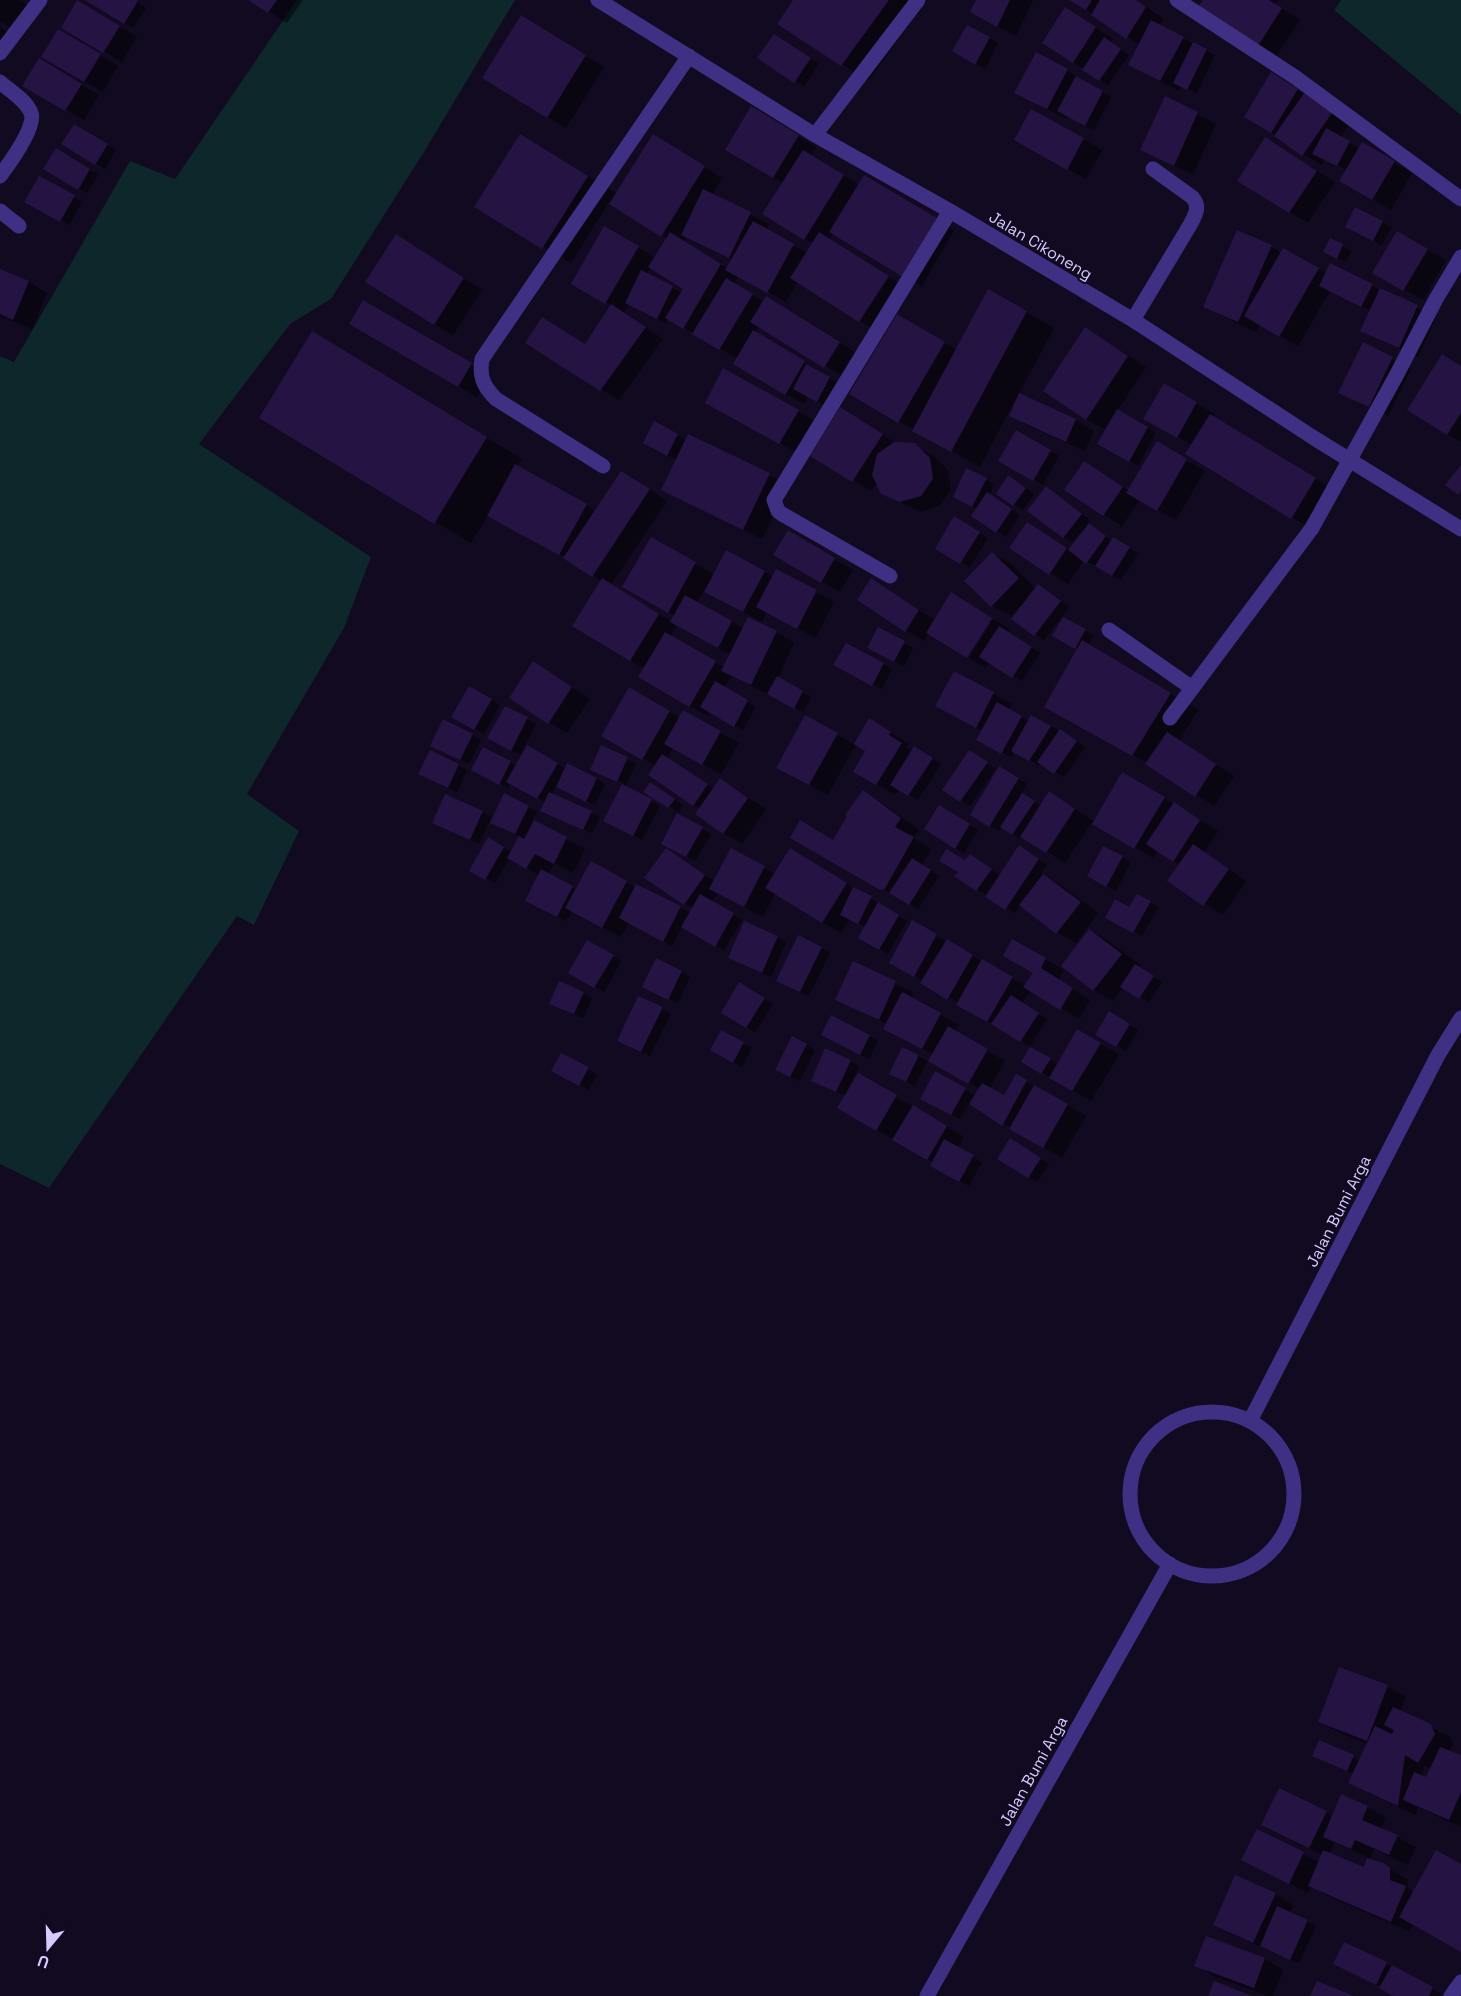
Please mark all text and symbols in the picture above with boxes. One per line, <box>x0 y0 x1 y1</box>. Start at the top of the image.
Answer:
street label: Jalan Cikoneng <box>985 206 1096 285</box>
street label: Jalan Bumi Arga <box>1301 1152 1376 1271</box>
street label: Jalan Bumi Arga <box>995 1713 1072 1830</box>
north arrow <box>18 1918 78 1978</box>
text: U <box>35 1950 52 1973</box>

